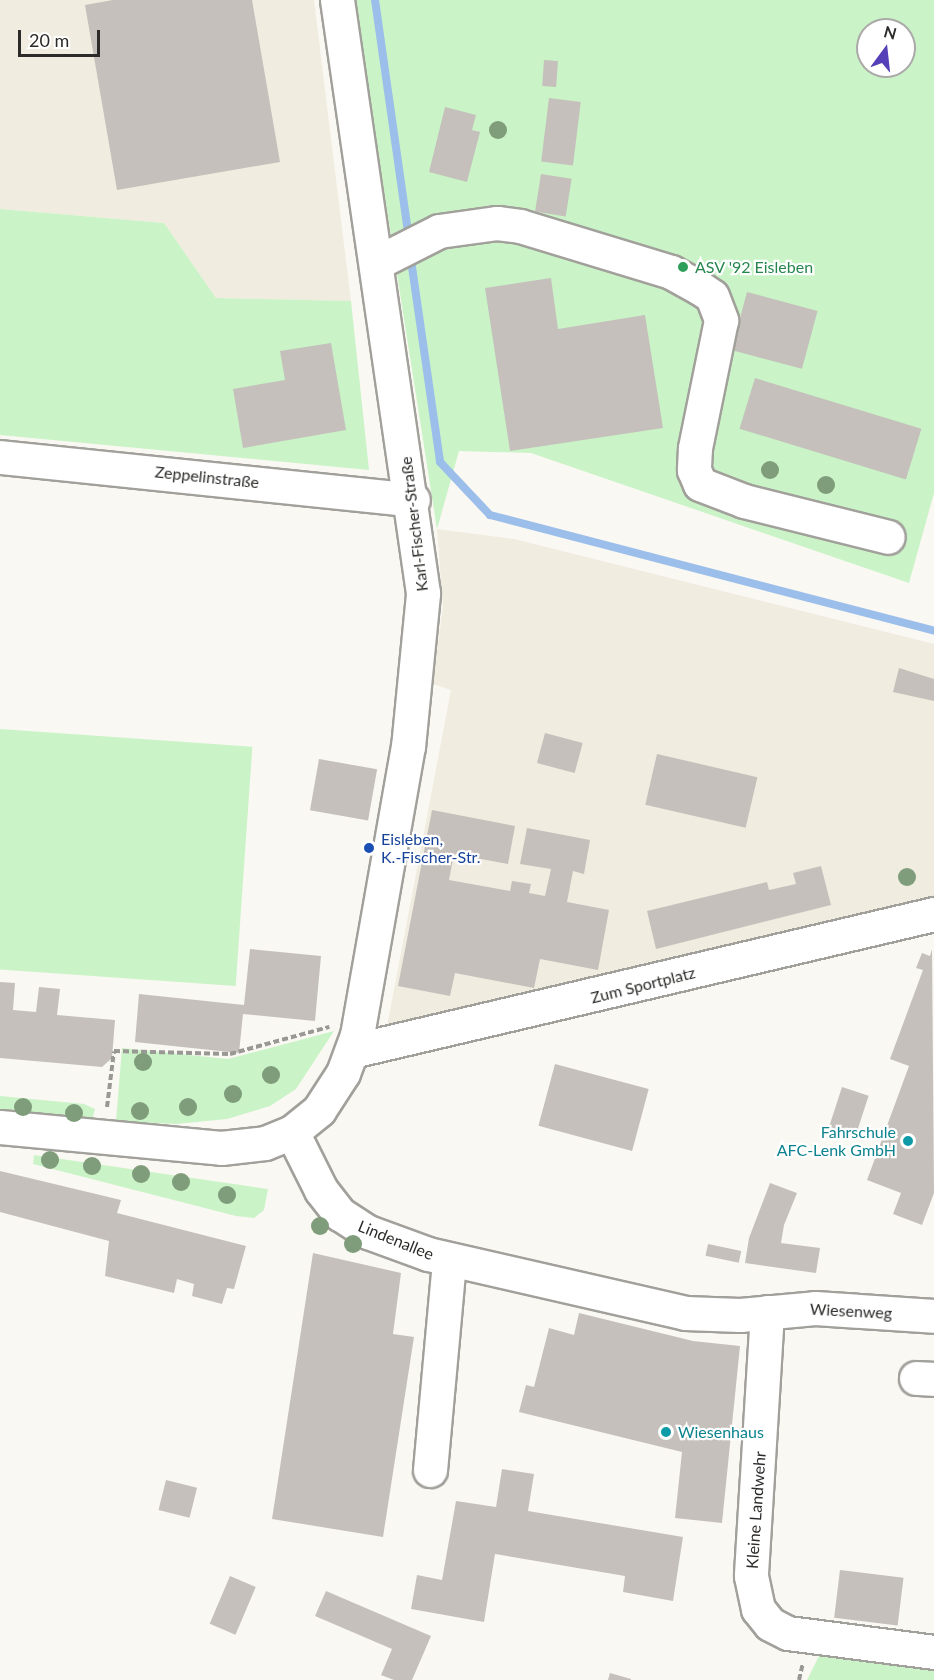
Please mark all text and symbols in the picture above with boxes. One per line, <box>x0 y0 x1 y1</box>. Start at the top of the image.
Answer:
scale bar <box>21 18 104 56</box>
north arrow <box>856 18 916 78</box>
text: N <box>882 21 899 43</box>
text: 20 m <box>29 29 69 51</box>
place label: ASV '92 Eisleben <box>695 257 814 277</box>
marker: ASV '92 Eisleben <box>676 260 690 274</box>
street label: Karl-Fischer-Straße <box>396 455 432 593</box>
street label: Zeppelinstraße <box>154 462 260 492</box>
place label: Eisleben, K.-Fischer-Str. <box>381 829 481 867</box>
marker: Eisleben, K.-Fischer-Str. <box>362 841 376 855</box>
street label: Zum Sportplatz <box>589 963 697 1007</box>
place label: Fahrschule AFC-Lenk GmbH <box>777 1122 896 1160</box>
marker: Fahrschule AFC-Lenk GmbH <box>901 1134 915 1148</box>
street label: Lindenallee <box>355 1216 437 1264</box>
street label: Wiesenweg <box>809 1299 893 1323</box>
place label: Wiesenhaus <box>678 1422 764 1442</box>
marker: Wiesenhaus <box>659 1425 673 1439</box>
street label: Kleine Landwehr <box>742 1451 770 1569</box>

